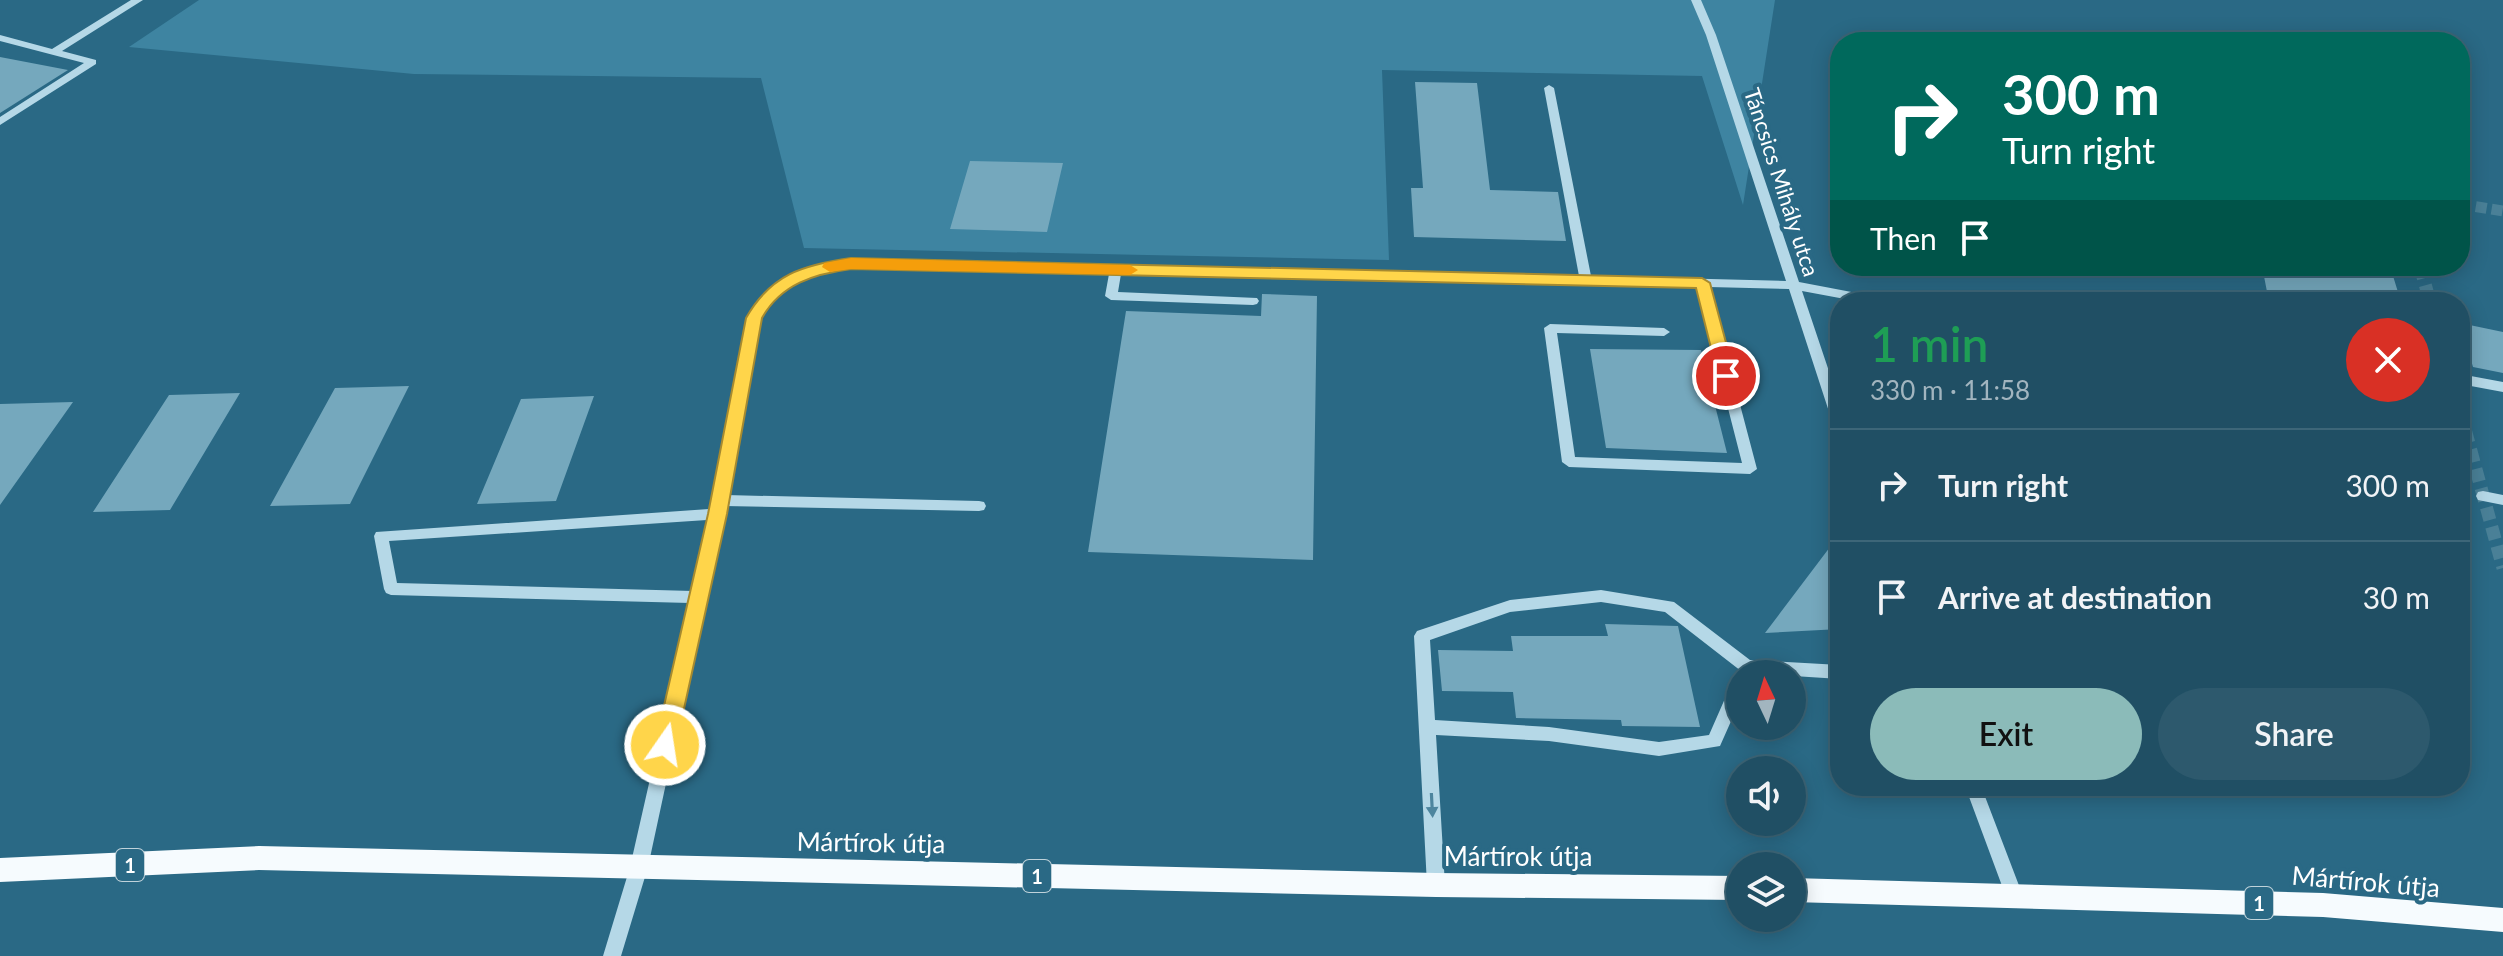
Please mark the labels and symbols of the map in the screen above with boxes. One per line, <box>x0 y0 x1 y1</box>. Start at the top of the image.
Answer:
street label: Táncsics Mihály utca <box>1739 84 1825 280</box>
pin <box>1692 342 1760 410</box>
north arrow <box>1726 660 1806 740</box>
position arrow <box>623 703 707 787</box>
one-way arrow <box>1426 793 1439 818</box>
street label: Mártírok útja <box>796 825 946 859</box>
street label: Mártírok útja <box>1444 840 1592 872</box>
road number: 1 <box>116 849 144 881</box>
street label: Mártírok útja <box>2291 859 2441 903</box>
road number: 1 <box>1023 860 1051 892</box>
road number: 1 <box>2245 887 2273 919</box>

